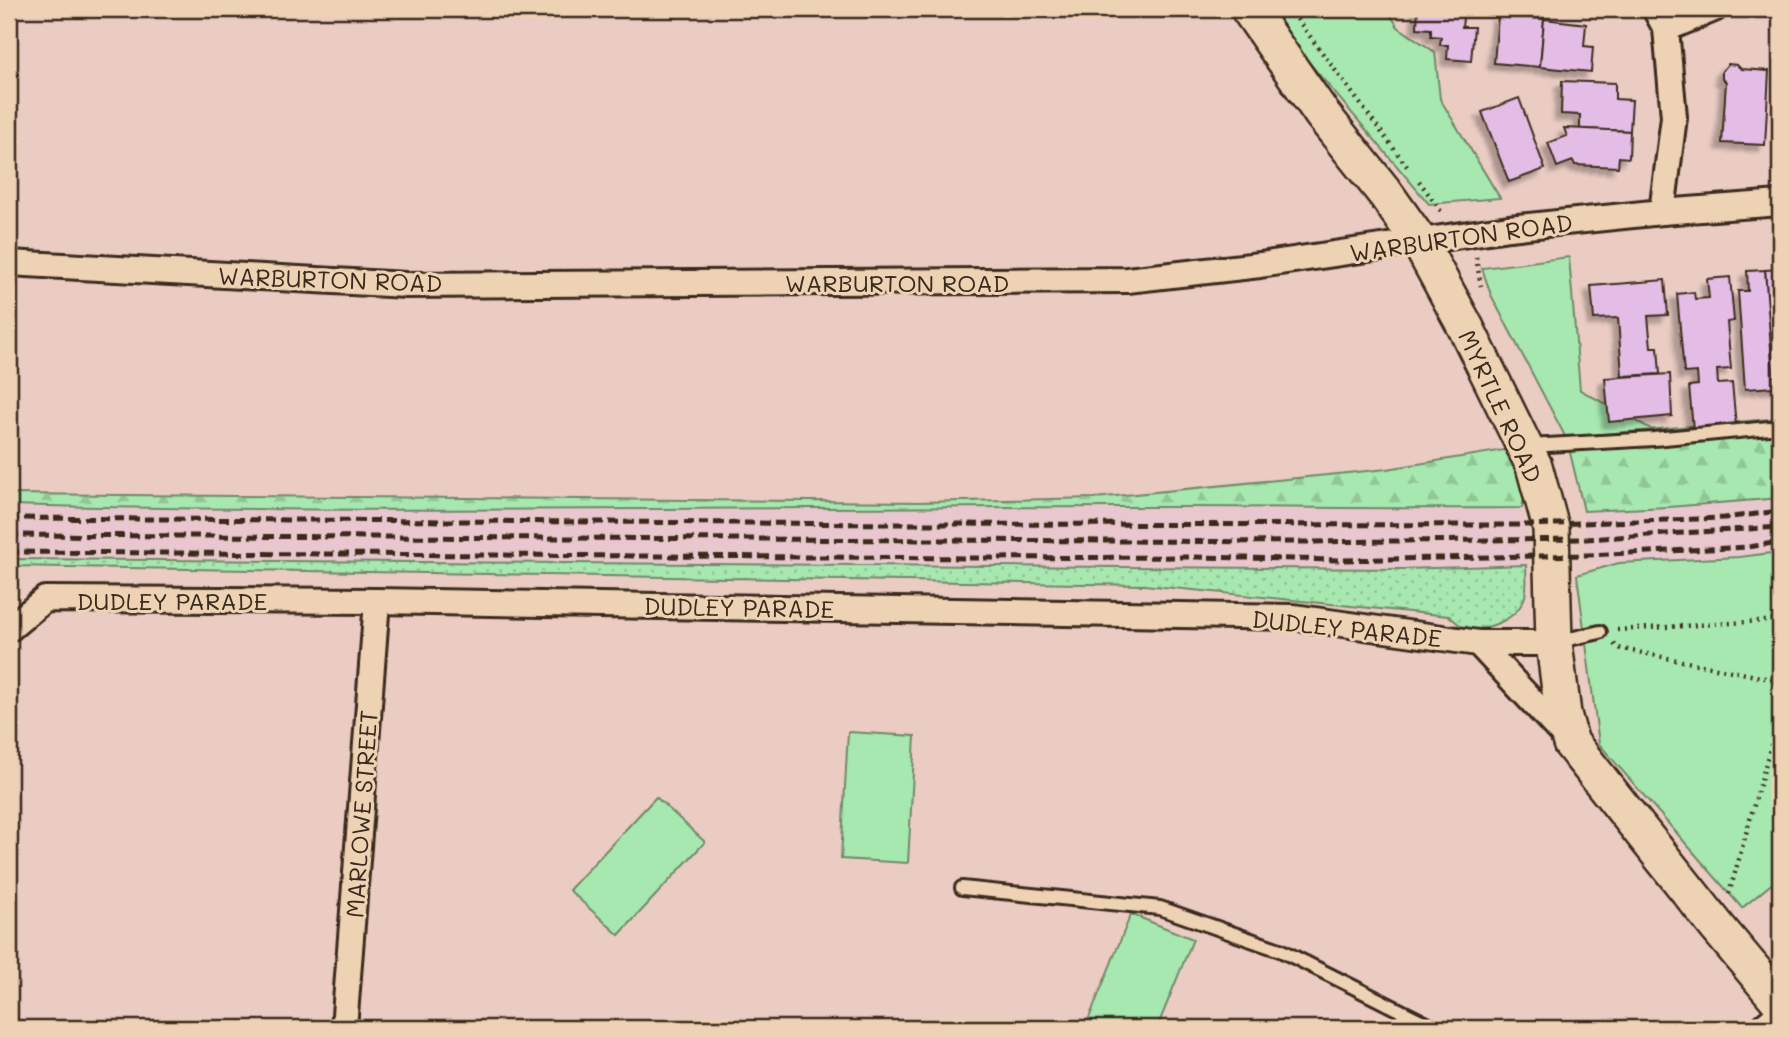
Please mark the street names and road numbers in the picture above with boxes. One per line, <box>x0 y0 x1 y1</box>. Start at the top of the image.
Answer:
street label: WARBURTON ROAD <box>1348 206 1574 268</box>
street label: WARBURTON ROAD <box>217 260 443 298</box>
street label: WARBURTON ROAD <box>785 267 1009 298</box>
street label: MYRTLE ROAD <box>1452 325 1550 487</box>
street label: DUDLEY PARADE <box>77 585 267 616</box>
street label: DUDLEY PARADE <box>644 590 834 624</box>
street label: DUDLEY PARADE <box>1251 603 1443 653</box>
street label: MARLOWE STREET <box>338 709 384 919</box>

